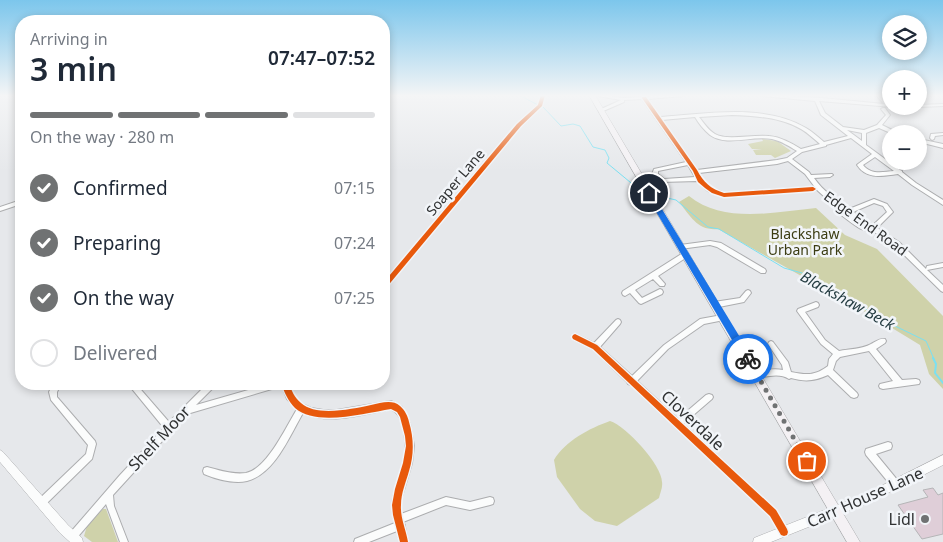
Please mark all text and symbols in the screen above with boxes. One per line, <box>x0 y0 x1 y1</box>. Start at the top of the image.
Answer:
map controls <box>882 15 927 170</box>
button: layers <box>882 15 927 60</box>
text: Arriving in <box>30 28 108 50</box>
text: 07:47–07:52 <box>268 45 375 71</box>
text: 3 min <box>30 47 117 90</box>
button: + <box>882 70 927 115</box>
button: − <box>882 125 927 170</box>
text: On the way · 280 m <box>30 126 174 148</box>
street label: Soaper Lane <box>421 145 489 219</box>
pin <box>628 172 670 214</box>
icon: check <box>30 174 58 202</box>
text: Confirmed <box>73 175 168 201</box>
text: 07:15 <box>334 177 375 199</box>
icon: home <box>635 179 663 207</box>
street label: Edge End Road <box>820 186 912 260</box>
park label: Blackshaw Urban Park <box>768 224 843 259</box>
icon: check <box>30 229 58 257</box>
text: Preparing <box>73 230 161 256</box>
text: 07:24 <box>334 232 375 254</box>
water label: Blackshaw Beck <box>797 266 899 334</box>
icon: check <box>30 284 58 312</box>
text: On the way <box>73 285 174 311</box>
text: 07:25 <box>334 287 375 309</box>
courier <box>723 334 773 384</box>
text: Delivered <box>73 340 158 366</box>
icon: bike <box>734 345 762 373</box>
street label: Cloverdale <box>657 385 729 455</box>
street label: Shelf Moor <box>123 400 195 475</box>
pin <box>786 440 828 482</box>
icon: bag <box>793 447 821 475</box>
street label: Carr House Lane <box>803 462 927 532</box>
place label: Lidl <box>889 508 915 530</box>
marker: Lidl <box>919 513 931 525</box>

